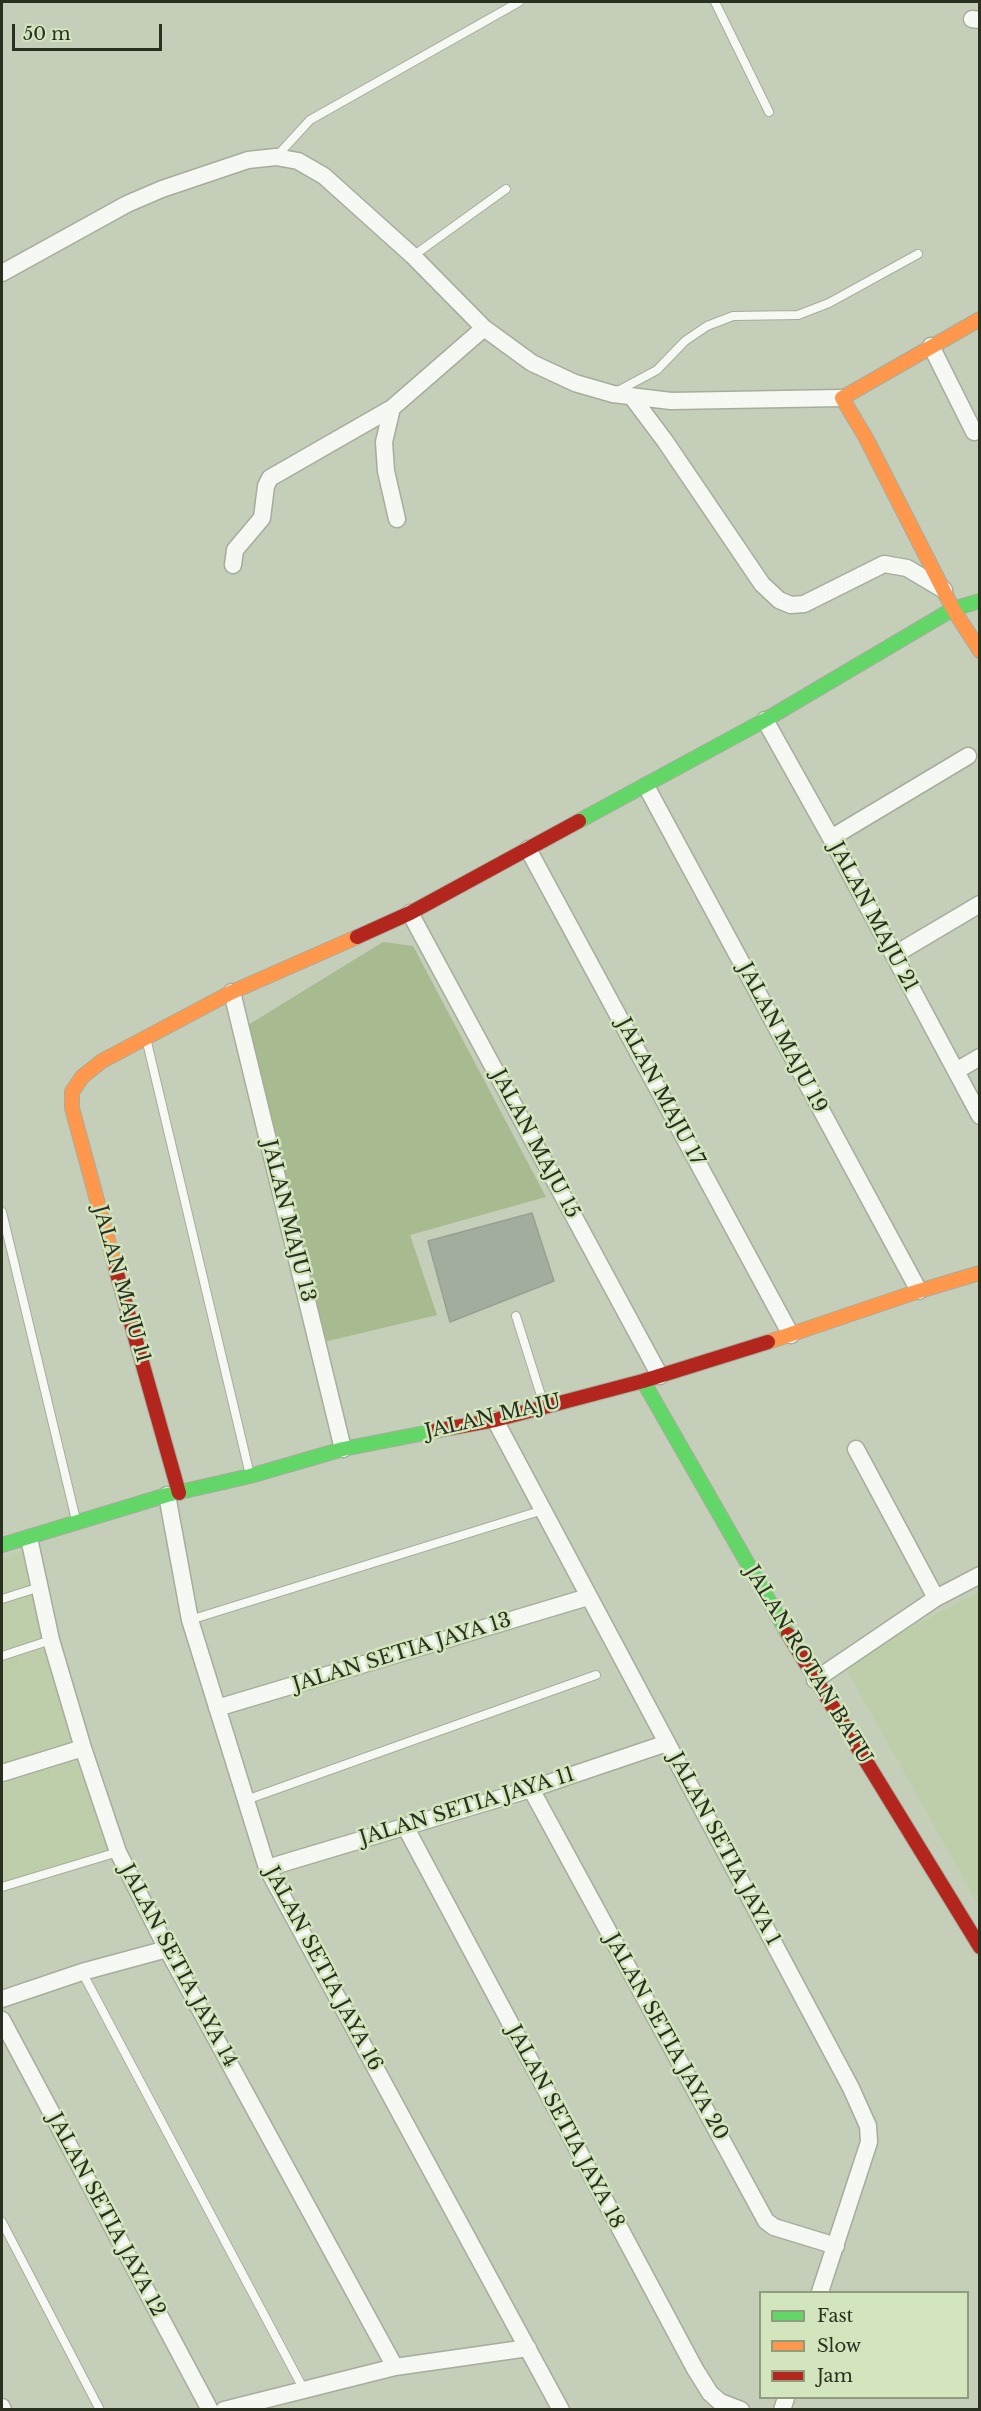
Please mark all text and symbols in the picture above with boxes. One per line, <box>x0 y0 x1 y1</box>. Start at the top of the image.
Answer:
scale bar <box>15 12 165 50</box>
text: 50 m <box>23 23 71 45</box>
street label: JALAN MAJU 21 <box>823 838 923 996</box>
street label: JALAN MAJU 19 <box>732 959 832 1117</box>
street label: JALAN MAJU 17 <box>611 1014 709 1170</box>
street label: JALAN MAJU 15 <box>486 1065 584 1223</box>
street label: JALAN MAJU 13 <box>256 1138 320 1304</box>
street label: JALAN MAJU 11 <box>87 1203 155 1365</box>
street label: JALAN MAJU <box>423 1390 563 1444</box>
street label: JALAN ROTAN BATU <box>739 1561 877 1769</box>
street label: JALAN SETIA JAYA 13 <box>290 1608 514 1698</box>
street label: JALAN SETIA JAYA 1 <box>663 1749 785 1949</box>
street label: JALAN SETIA JAYA 11 <box>356 1763 578 1851</box>
street label: JALAN SETIA JAYA 14 <box>114 1860 242 2072</box>
street label: JALAN SETIA JAYA 16 <box>259 1863 387 2075</box>
street label: JALAN SETIA JAYA 20 <box>599 1929 733 2145</box>
street label: JALAN SETIA JAYA 18 <box>501 2021 629 2233</box>
street label: JALAN SETIA JAYA 12 <box>42 2109 170 2321</box>
legend <box>759 2291 969 2399</box>
text: Fast <box>817 2305 853 2327</box>
text: Slow <box>817 2335 861 2357</box>
text: Jam <box>817 2365 853 2387</box>

